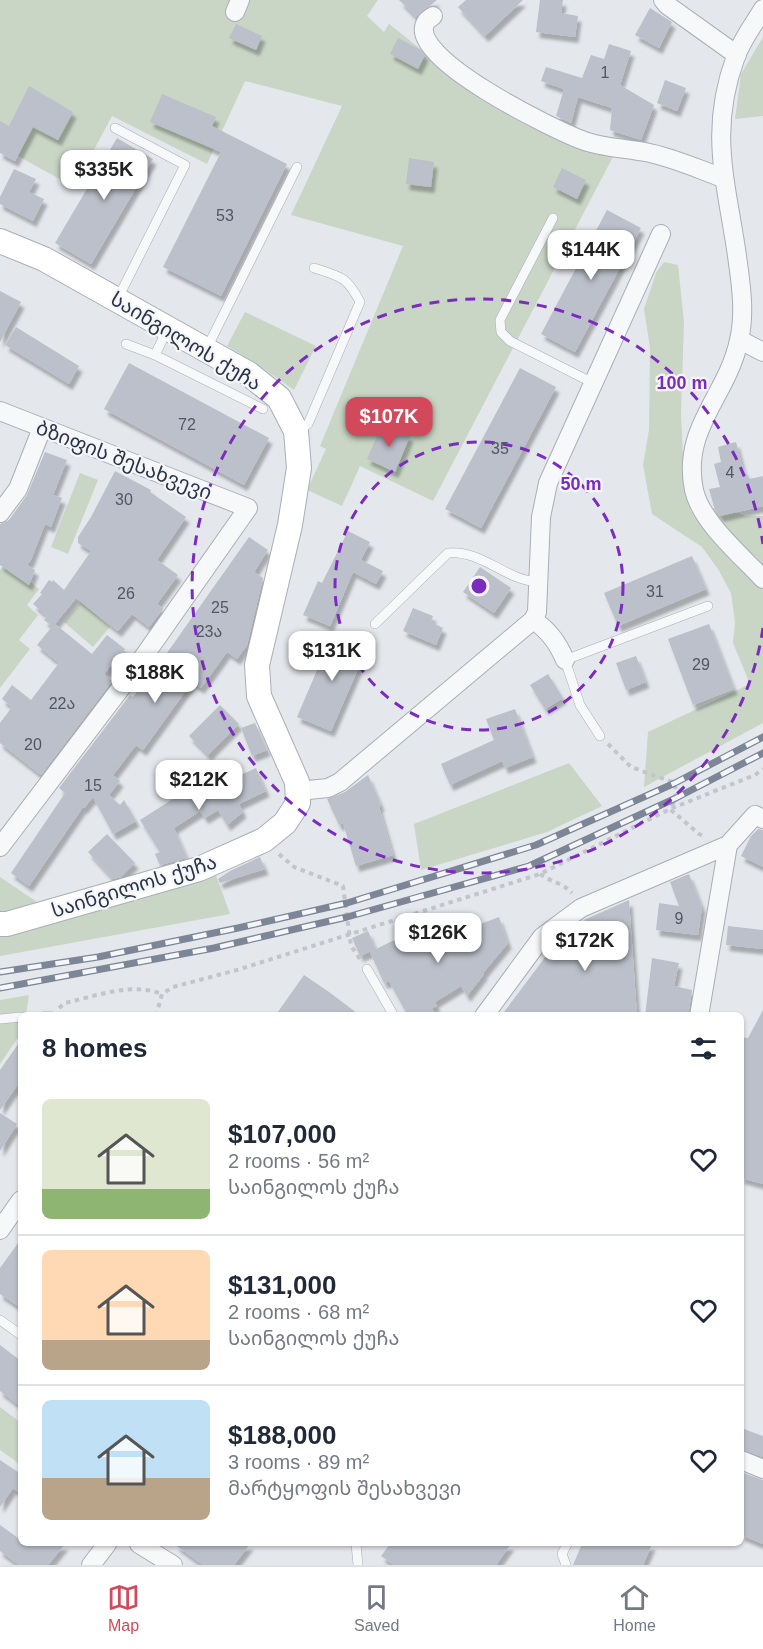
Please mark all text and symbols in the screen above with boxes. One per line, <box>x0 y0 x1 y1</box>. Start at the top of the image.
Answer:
house number: 1 <box>601 64 610 81</box>
pin: $335K <box>62 150 146 201</box>
text: $335K <box>75 158 133 180</box>
house number: 53 <box>216 207 234 224</box>
pin: $144K <box>549 230 633 281</box>
text: $144K <box>562 238 620 260</box>
street label: საინგილოს ქუჩა <box>106 287 265 396</box>
text: 100 m <box>656 373 708 393</box>
pin: $107K <box>347 397 431 448</box>
text: $107K <box>360 405 418 427</box>
street label: ბზიფის შესახვევი <box>33 416 215 505</box>
house number: 72 <box>178 416 196 433</box>
house number: 35 <box>491 440 509 457</box>
house number: 4 <box>726 464 735 481</box>
text: 50 m <box>560 474 602 494</box>
house number: 30 <box>115 491 133 508</box>
centre of rings <box>469 576 489 596</box>
house number: 31 <box>646 583 664 600</box>
house number: 26 <box>117 585 135 602</box>
house number: 25 <box>211 599 229 616</box>
house number: 23ა <box>196 623 222 640</box>
pin: $131K <box>290 631 374 682</box>
text: $131K <box>303 639 361 661</box>
pin: $188K <box>113 653 197 704</box>
house number: 29 <box>692 656 710 673</box>
text: $188K <box>126 661 184 683</box>
house number: 22ა <box>49 695 75 712</box>
house number: 20 <box>24 736 42 753</box>
pin: $212K <box>157 760 241 811</box>
text: $212K <box>170 768 228 790</box>
house number: 15 <box>84 777 102 794</box>
street label: საინგილოს ქუჩა <box>49 850 220 924</box>
house number: 9 <box>675 910 684 927</box>
pin: $126K <box>396 913 480 964</box>
text: $126K <box>409 921 467 943</box>
pin: $172K <box>543 921 627 972</box>
text: $172K <box>556 929 614 951</box>
icon: filters <box>687 1032 720 1065</box>
text: 8 homes <box>42 1033 148 1063</box>
text: $107,000 <box>228 1119 336 1149</box>
icon: home <box>90 1123 162 1195</box>
icon: heart <box>687 1143 720 1176</box>
text: 2 rooms · 56 m² <box>228 1150 369 1172</box>
text: საინგილოს ქუჩა <box>228 1176 400 1198</box>
text: $131,000 <box>228 1270 336 1300</box>
icon: home <box>90 1274 162 1346</box>
icon: heart <box>687 1294 720 1327</box>
text: 2 rooms · 68 m² <box>228 1301 369 1323</box>
text: საინგილოს ქუჩა <box>228 1327 400 1349</box>
text: $188,000 <box>228 1420 336 1450</box>
icon: home <box>90 1424 162 1496</box>
icon: heart <box>687 1444 720 1477</box>
text: 3 rooms · 89 m² <box>228 1451 369 1473</box>
text: მარტყოფის შესახვევი <box>228 1477 461 1499</box>
tab: Map <box>107 1581 140 1635</box>
tab: Saved <box>354 1581 399 1635</box>
tab: Home <box>613 1581 656 1635</box>

